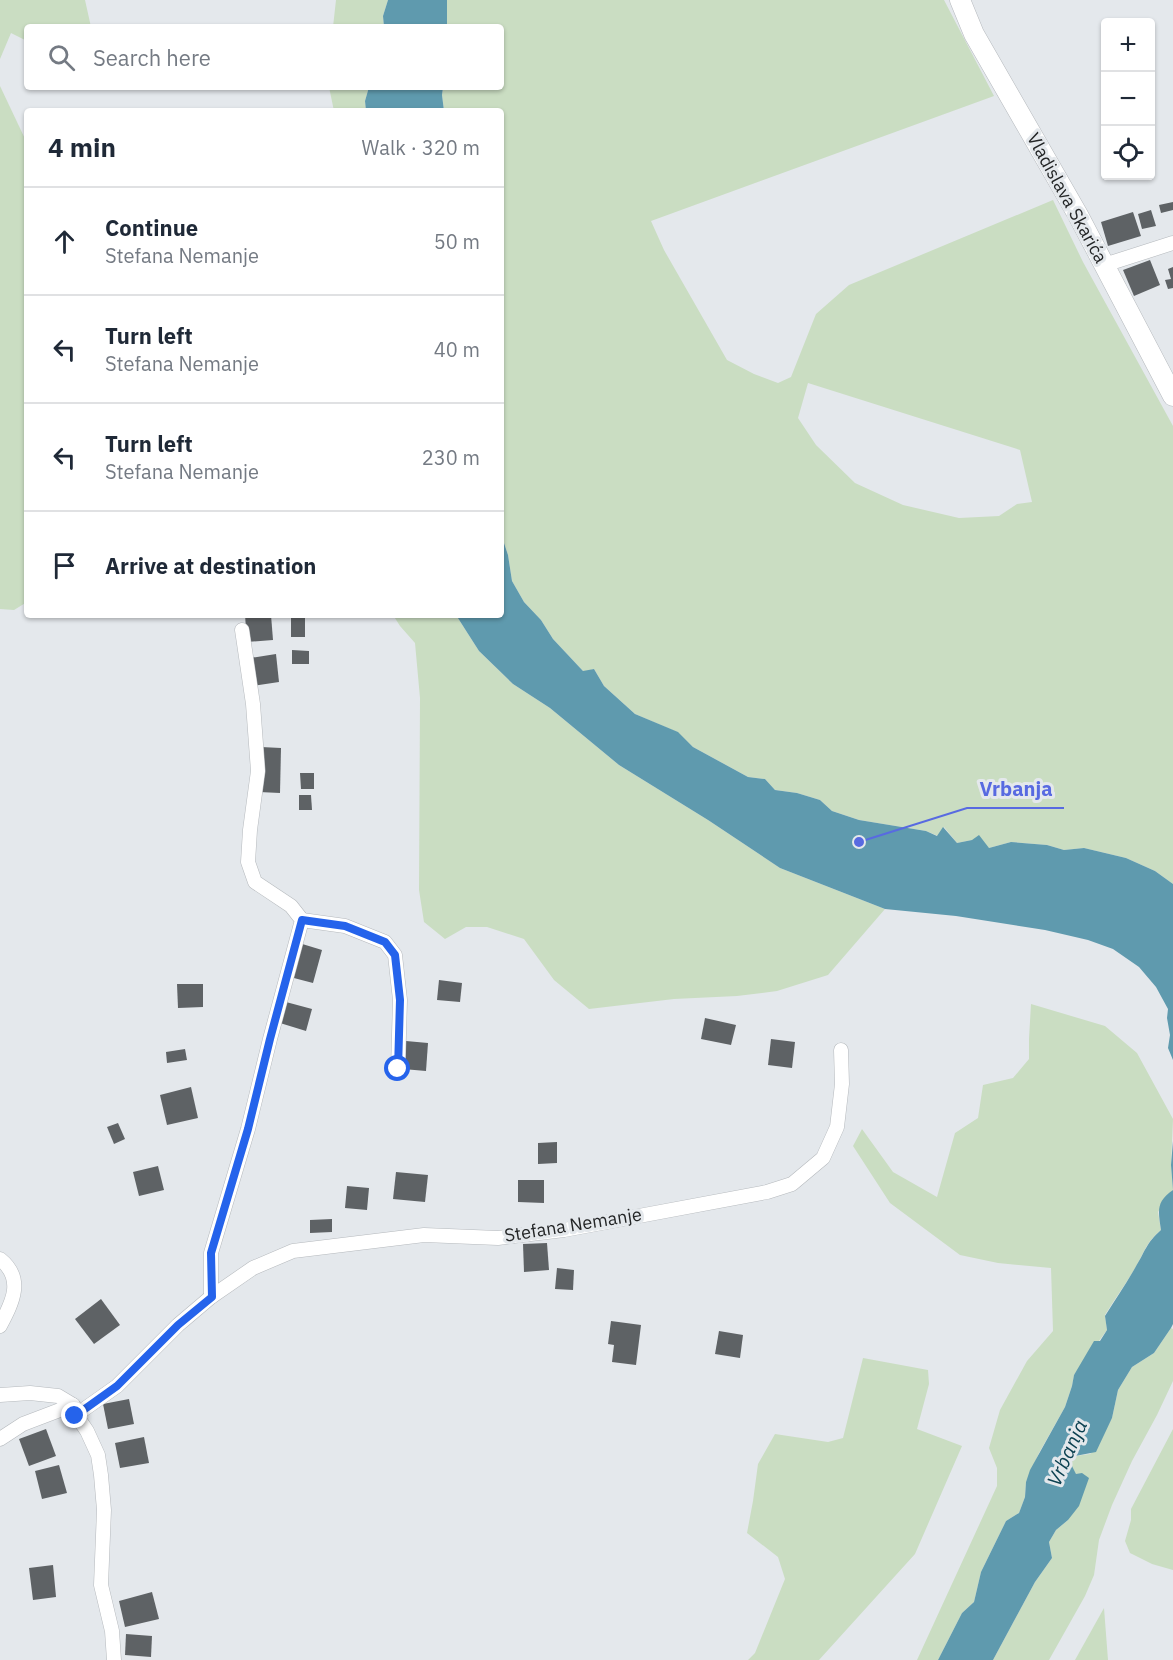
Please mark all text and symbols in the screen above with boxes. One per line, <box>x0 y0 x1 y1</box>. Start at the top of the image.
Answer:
map controls <box>1101 18 1155 180</box>
button: + <box>1101 18 1155 72</box>
search box <box>24 24 504 90</box>
icon: search <box>45 41 78 74</box>
text: Search here <box>93 43 211 72</box>
button: − <box>1101 72 1155 126</box>
button: locate <box>1101 126 1155 180</box>
street label: Vladislava Skarića <box>1022 129 1113 267</box>
text: 4 min <box>48 130 116 164</box>
text: Walk · 320 m <box>362 134 480 161</box>
text: Continue <box>105 213 198 242</box>
icon: ahead <box>48 225 81 258</box>
text: 50 m <box>434 228 480 255</box>
text: Stefana Nemanje <box>105 242 259 269</box>
text: Turn left <box>105 321 193 350</box>
icon: left <box>48 333 81 366</box>
text: 40 m <box>434 336 480 363</box>
text: Stefana Nemanje <box>105 350 259 377</box>
text: Turn left <box>105 429 193 458</box>
icon: left <box>48 441 81 474</box>
text: 230 m <box>422 444 480 471</box>
text: Stefana Nemanje <box>105 458 259 485</box>
icon: arrive <box>48 549 81 582</box>
text: Arrive at destination <box>105 551 316 580</box>
callout: Vrbanja <box>967 770 1064 808</box>
text: Vrbanja <box>979 775 1053 802</box>
route start <box>384 1055 410 1081</box>
street label: Stefana Nemanje <box>503 1202 643 1247</box>
route end <box>61 1402 87 1428</box>
water label: Vrbanja <box>1040 1415 1093 1490</box>

